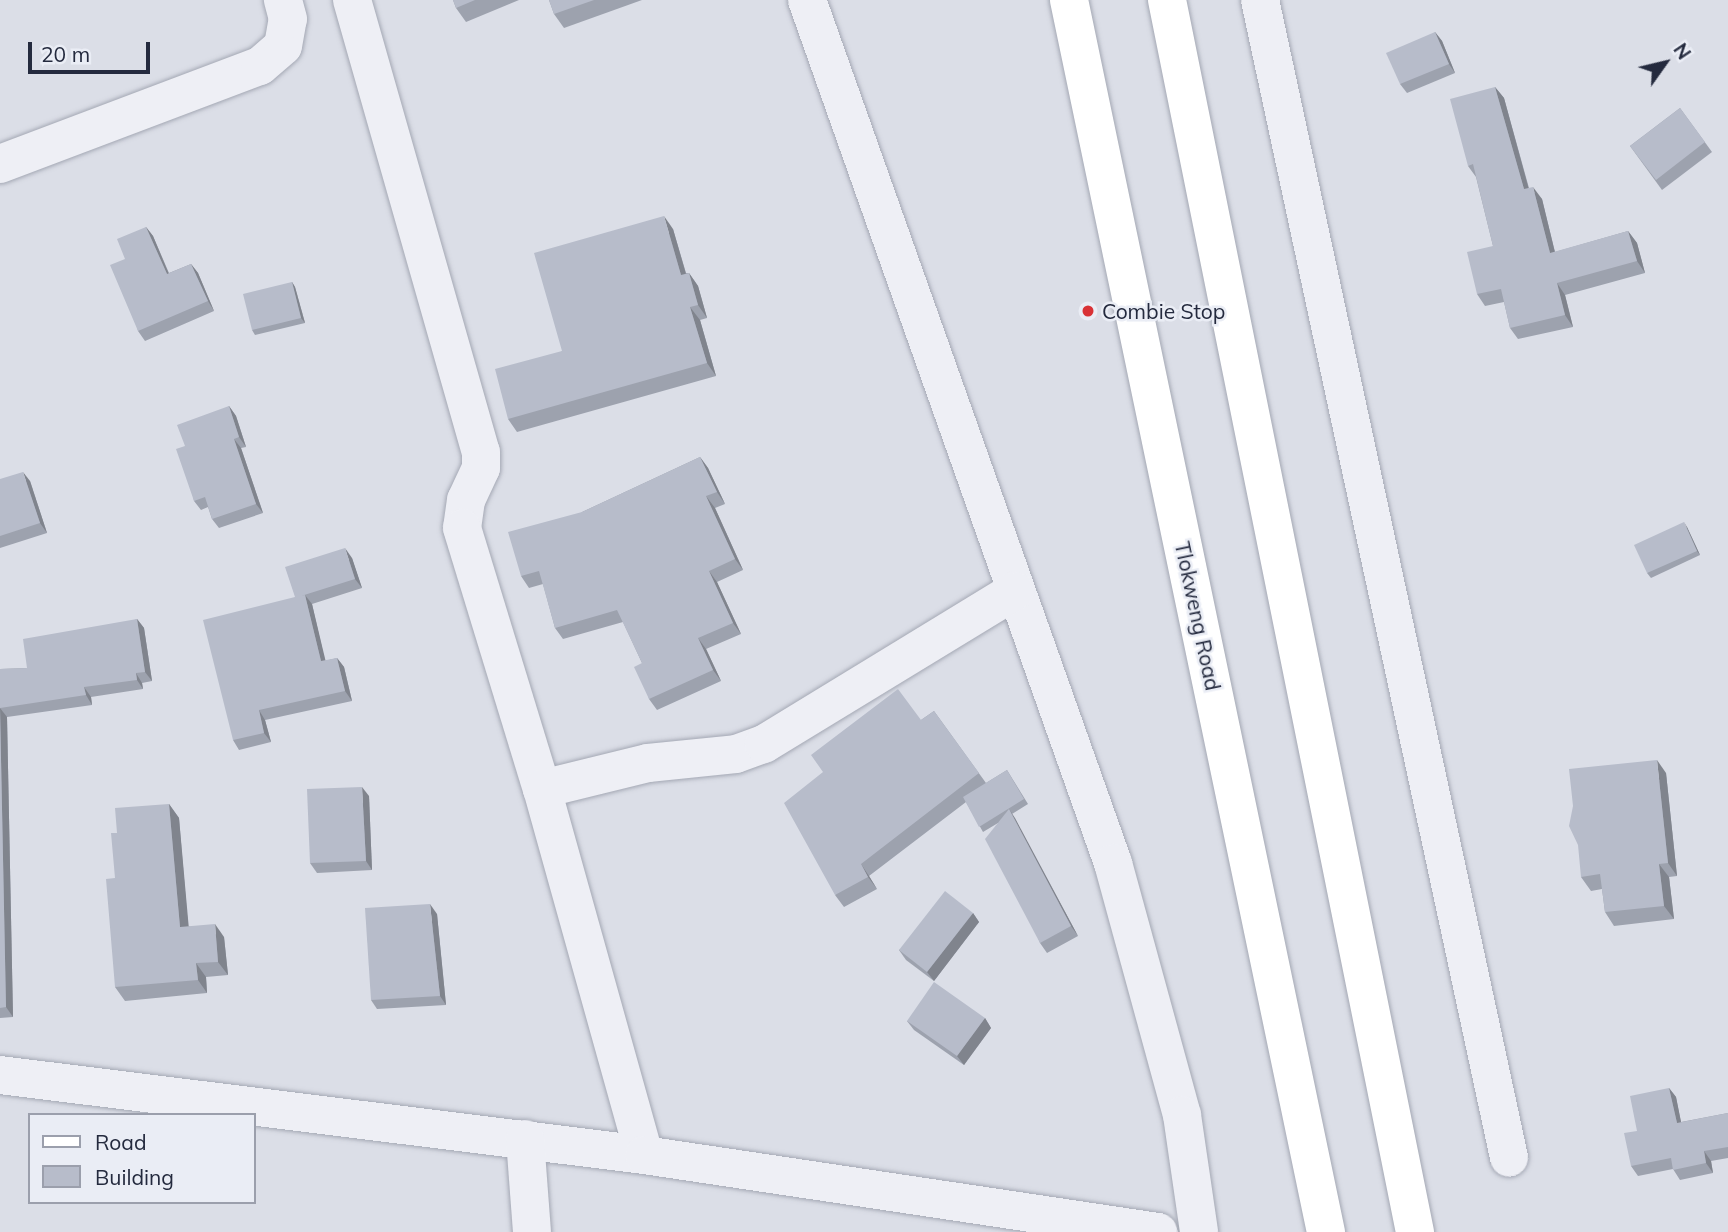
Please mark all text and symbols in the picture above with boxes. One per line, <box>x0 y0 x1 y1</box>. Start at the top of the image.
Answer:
scale bar <box>32 28 154 72</box>
north arrow <box>1630 28 1700 98</box>
text: N <box>1668 39 1696 64</box>
text: 20 m <box>41 41 90 67</box>
place label: Combie Stop <box>1102 298 1225 324</box>
marker: Combie Stop <box>1080 303 1096 319</box>
street label: Tlokweng Road <box>1170 539 1226 693</box>
legend <box>28 1113 256 1204</box>
text: Road <box>95 1129 146 1155</box>
text: Building <box>95 1164 174 1190</box>

